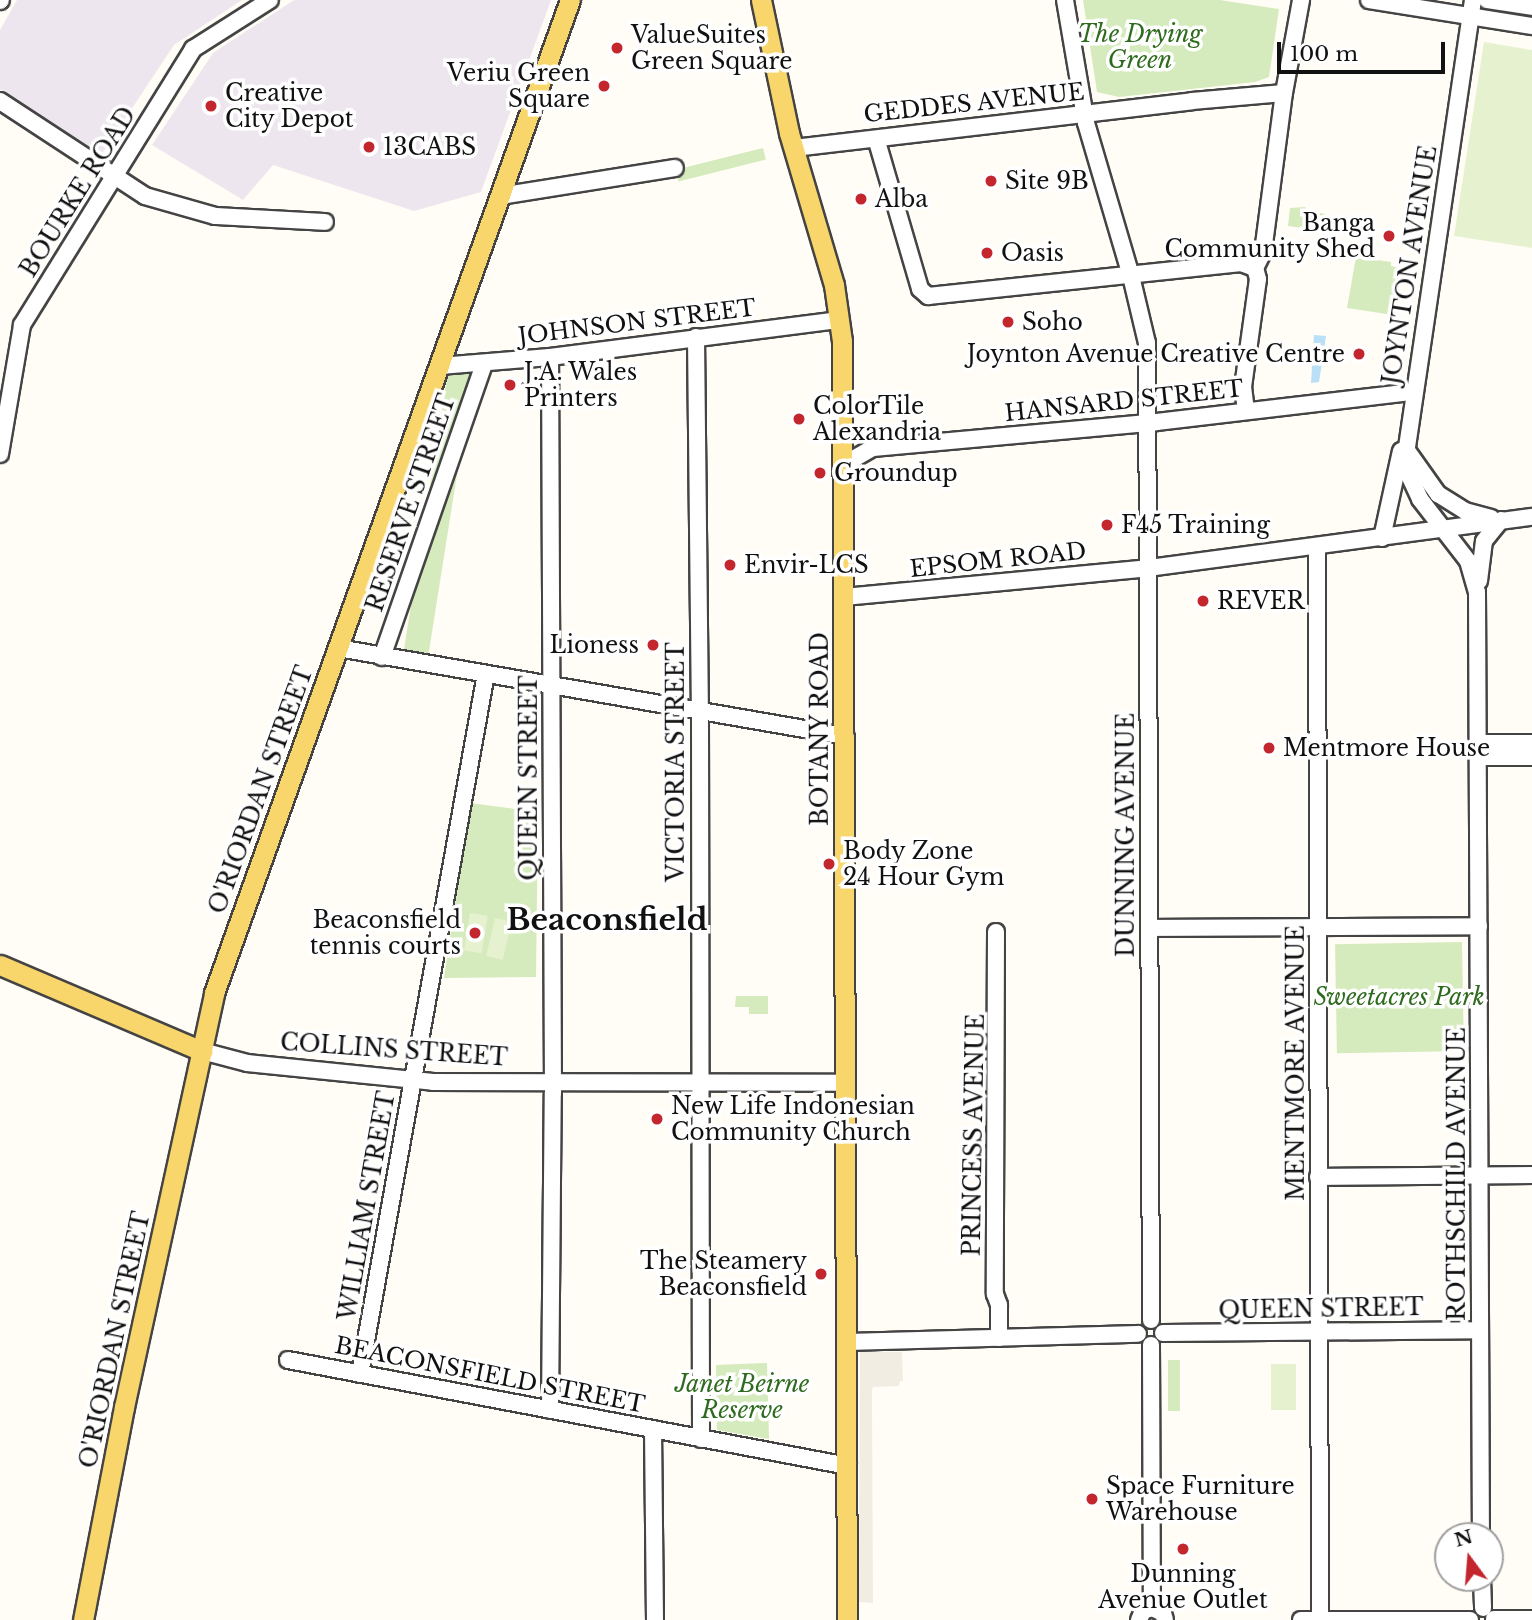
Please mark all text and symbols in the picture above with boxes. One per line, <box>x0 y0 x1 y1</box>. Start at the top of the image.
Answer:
park label: The Drying Green <box>1078 20 1202 74</box>
place label: ValueSuites Green Square <box>631 21 792 75</box>
scale bar <box>1280 28 1448 72</box>
marker: ValueSuites Green Square <box>609 40 625 56</box>
text: 100 m <box>1290 41 1358 67</box>
place label: Veriu Green Square <box>447 59 590 113</box>
marker: Veriu Green Square <box>596 78 612 94</box>
street label: GEDDES AVENUE <box>862 78 1086 128</box>
place label: Creative City Depot <box>225 79 354 133</box>
marker: Creative City Depot <box>203 98 219 114</box>
street label: BOURKE ROAD <box>15 102 141 282</box>
place label: 13CABS <box>383 133 476 161</box>
marker: 13CABS <box>361 139 377 155</box>
street label: JOYNTON AVENUE <box>1377 143 1443 387</box>
place label: Site 9B <box>1005 167 1089 195</box>
marker: Site 9B <box>983 173 999 189</box>
place label: Alba <box>875 185 928 213</box>
marker: Alba <box>853 191 869 207</box>
place label: Banga Community Shed <box>1164 209 1375 263</box>
marker: Banga Community Shed <box>1381 228 1397 244</box>
place label: Oasis <box>1001 239 1064 267</box>
marker: Oasis <box>979 245 995 261</box>
street label: JOHNSON STREET <box>517 294 757 350</box>
place label: Soho <box>1022 308 1083 336</box>
marker: Soho <box>1000 314 1016 330</box>
place label: Joynton Avenue Creative Centre <box>966 340 1345 368</box>
marker: Joynton Avenue Creative Centre <box>1351 346 1367 362</box>
place label: J.A. Wales Printers <box>524 358 638 412</box>
street label: HANSARD STREET <box>1003 375 1245 427</box>
marker: J.A. Wales Printers <box>502 377 518 393</box>
street label: RESERVE STREET <box>361 391 461 615</box>
place label: ColorTile Alexandria <box>813 392 941 446</box>
marker: ColorTile Alexandria <box>791 411 807 427</box>
place label: Groundup <box>834 459 958 487</box>
marker: Groundup <box>812 465 828 481</box>
place label: F45 Training <box>1121 511 1271 539</box>
marker: F45 Training <box>1099 517 1115 533</box>
street label: EPSOM ROAD <box>908 537 1088 583</box>
place label: Envir-LCS <box>744 551 869 579</box>
marker: Envir-LCS <box>722 557 738 573</box>
place label: REVER <box>1217 587 1305 615</box>
marker: REVER <box>1195 593 1211 609</box>
place label: Lioness <box>549 631 639 659</box>
street label: BOTANY ROAD <box>806 632 834 826</box>
marker: Lioness <box>645 637 661 653</box>
street label: VICTORIA STREET <box>662 642 690 882</box>
street label: O'RIORDAN STREET <box>203 662 319 918</box>
street label: QUEEN STREET <box>515 675 543 881</box>
street label: DUNNING AVENUE <box>1112 712 1140 958</box>
place label: Mentmore House <box>1283 734 1490 762</box>
marker: Mentmore House <box>1261 740 1277 756</box>
place label: Body Zone 24 Hour Gym <box>843 837 1005 891</box>
marker: Body Zone 24 Hour Gym <box>821 856 837 872</box>
district label: Beaconsfield <box>507 902 707 938</box>
place label: Beaconsfield tennis courts <box>310 906 461 960</box>
marker: Beaconsfield tennis courts <box>467 925 483 941</box>
street label: MENTMORE AVENUE <box>1282 925 1310 1201</box>
park label: Sweetacres Park <box>1313 983 1485 1011</box>
street label: PRINCESS AVENUE <box>958 1013 990 1257</box>
street label: ROTHSCHILD AVENUE <box>1443 1027 1471 1321</box>
street label: COLLINS STREET <box>279 1028 509 1072</box>
street label: WILLIAM STREET <box>333 1089 401 1323</box>
place label: New Life Indonesian Community Church <box>671 1092 916 1146</box>
marker: New Life Indonesian Community Church <box>649 1111 665 1127</box>
street label: O'RIORDAN STREET <box>74 1209 156 1471</box>
place label: The Steamery Beaconsfield <box>640 1247 807 1301</box>
marker: The Steamery Beaconsfield <box>813 1266 829 1282</box>
street label: QUEEN STREET <box>1218 1293 1424 1325</box>
street label: BEACONSFIELD STREET <box>333 1331 647 1419</box>
park label: Janet Beirne Reserve <box>675 1370 809 1424</box>
place label: Space Furniture Warehouse <box>1106 1472 1295 1526</box>
marker: Space Furniture Warehouse <box>1084 1491 1100 1507</box>
north arrow <box>1434 1522 1504 1592</box>
text: N <box>1452 1525 1475 1552</box>
marker: Dunning Avenue Outlet <box>1175 1541 1191 1557</box>
place label: Dunning Avenue Outlet <box>1098 1560 1268 1614</box>

